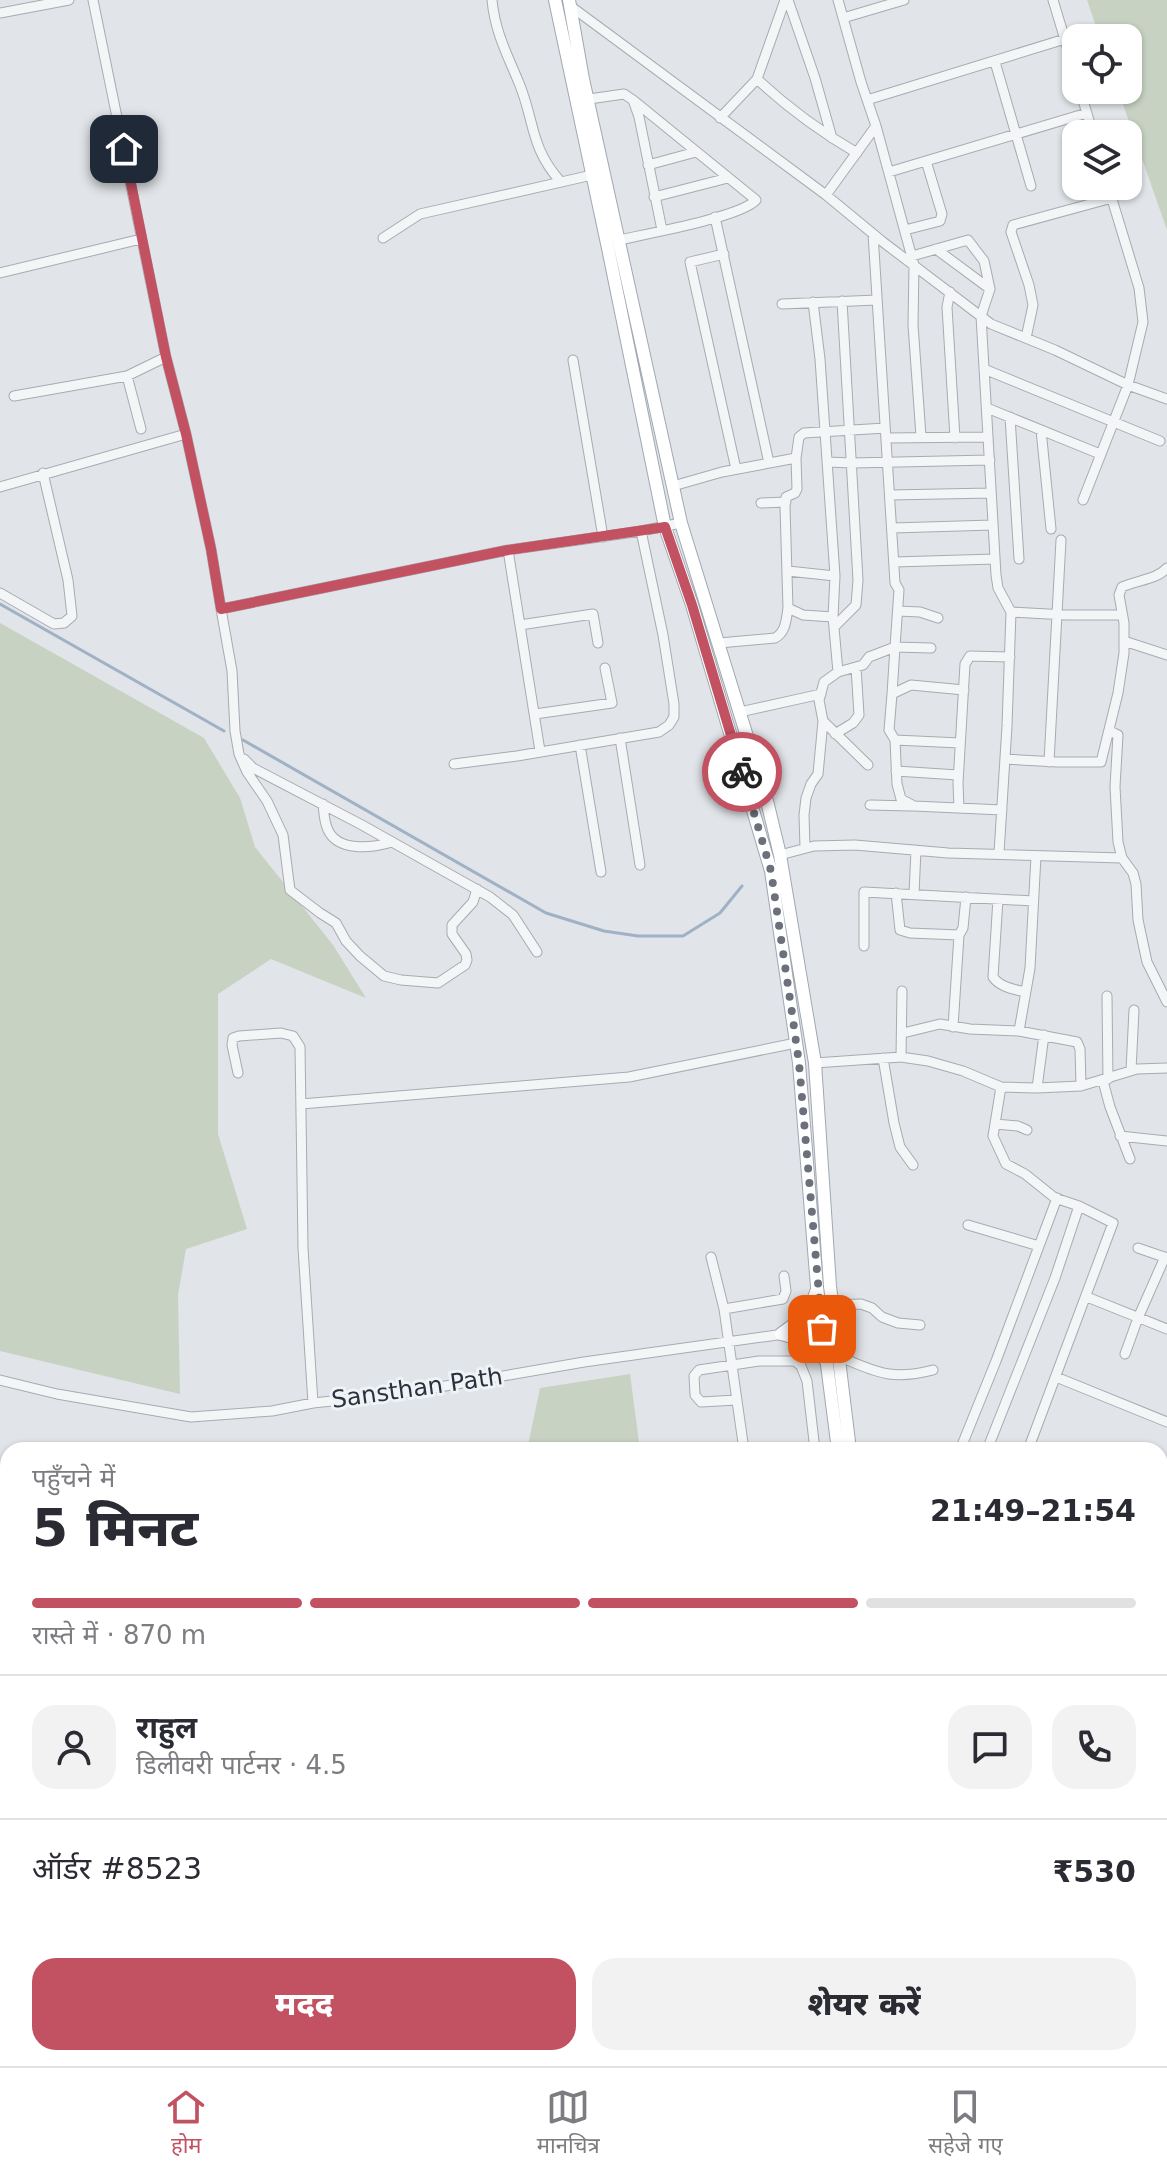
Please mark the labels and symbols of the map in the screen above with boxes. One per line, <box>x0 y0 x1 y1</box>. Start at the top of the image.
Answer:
pin <box>90 115 158 183</box>
courier <box>702 732 782 812</box>
pin <box>788 1295 856 1363</box>
street label: Sansthan Path <box>330 1362 504 1414</box>

